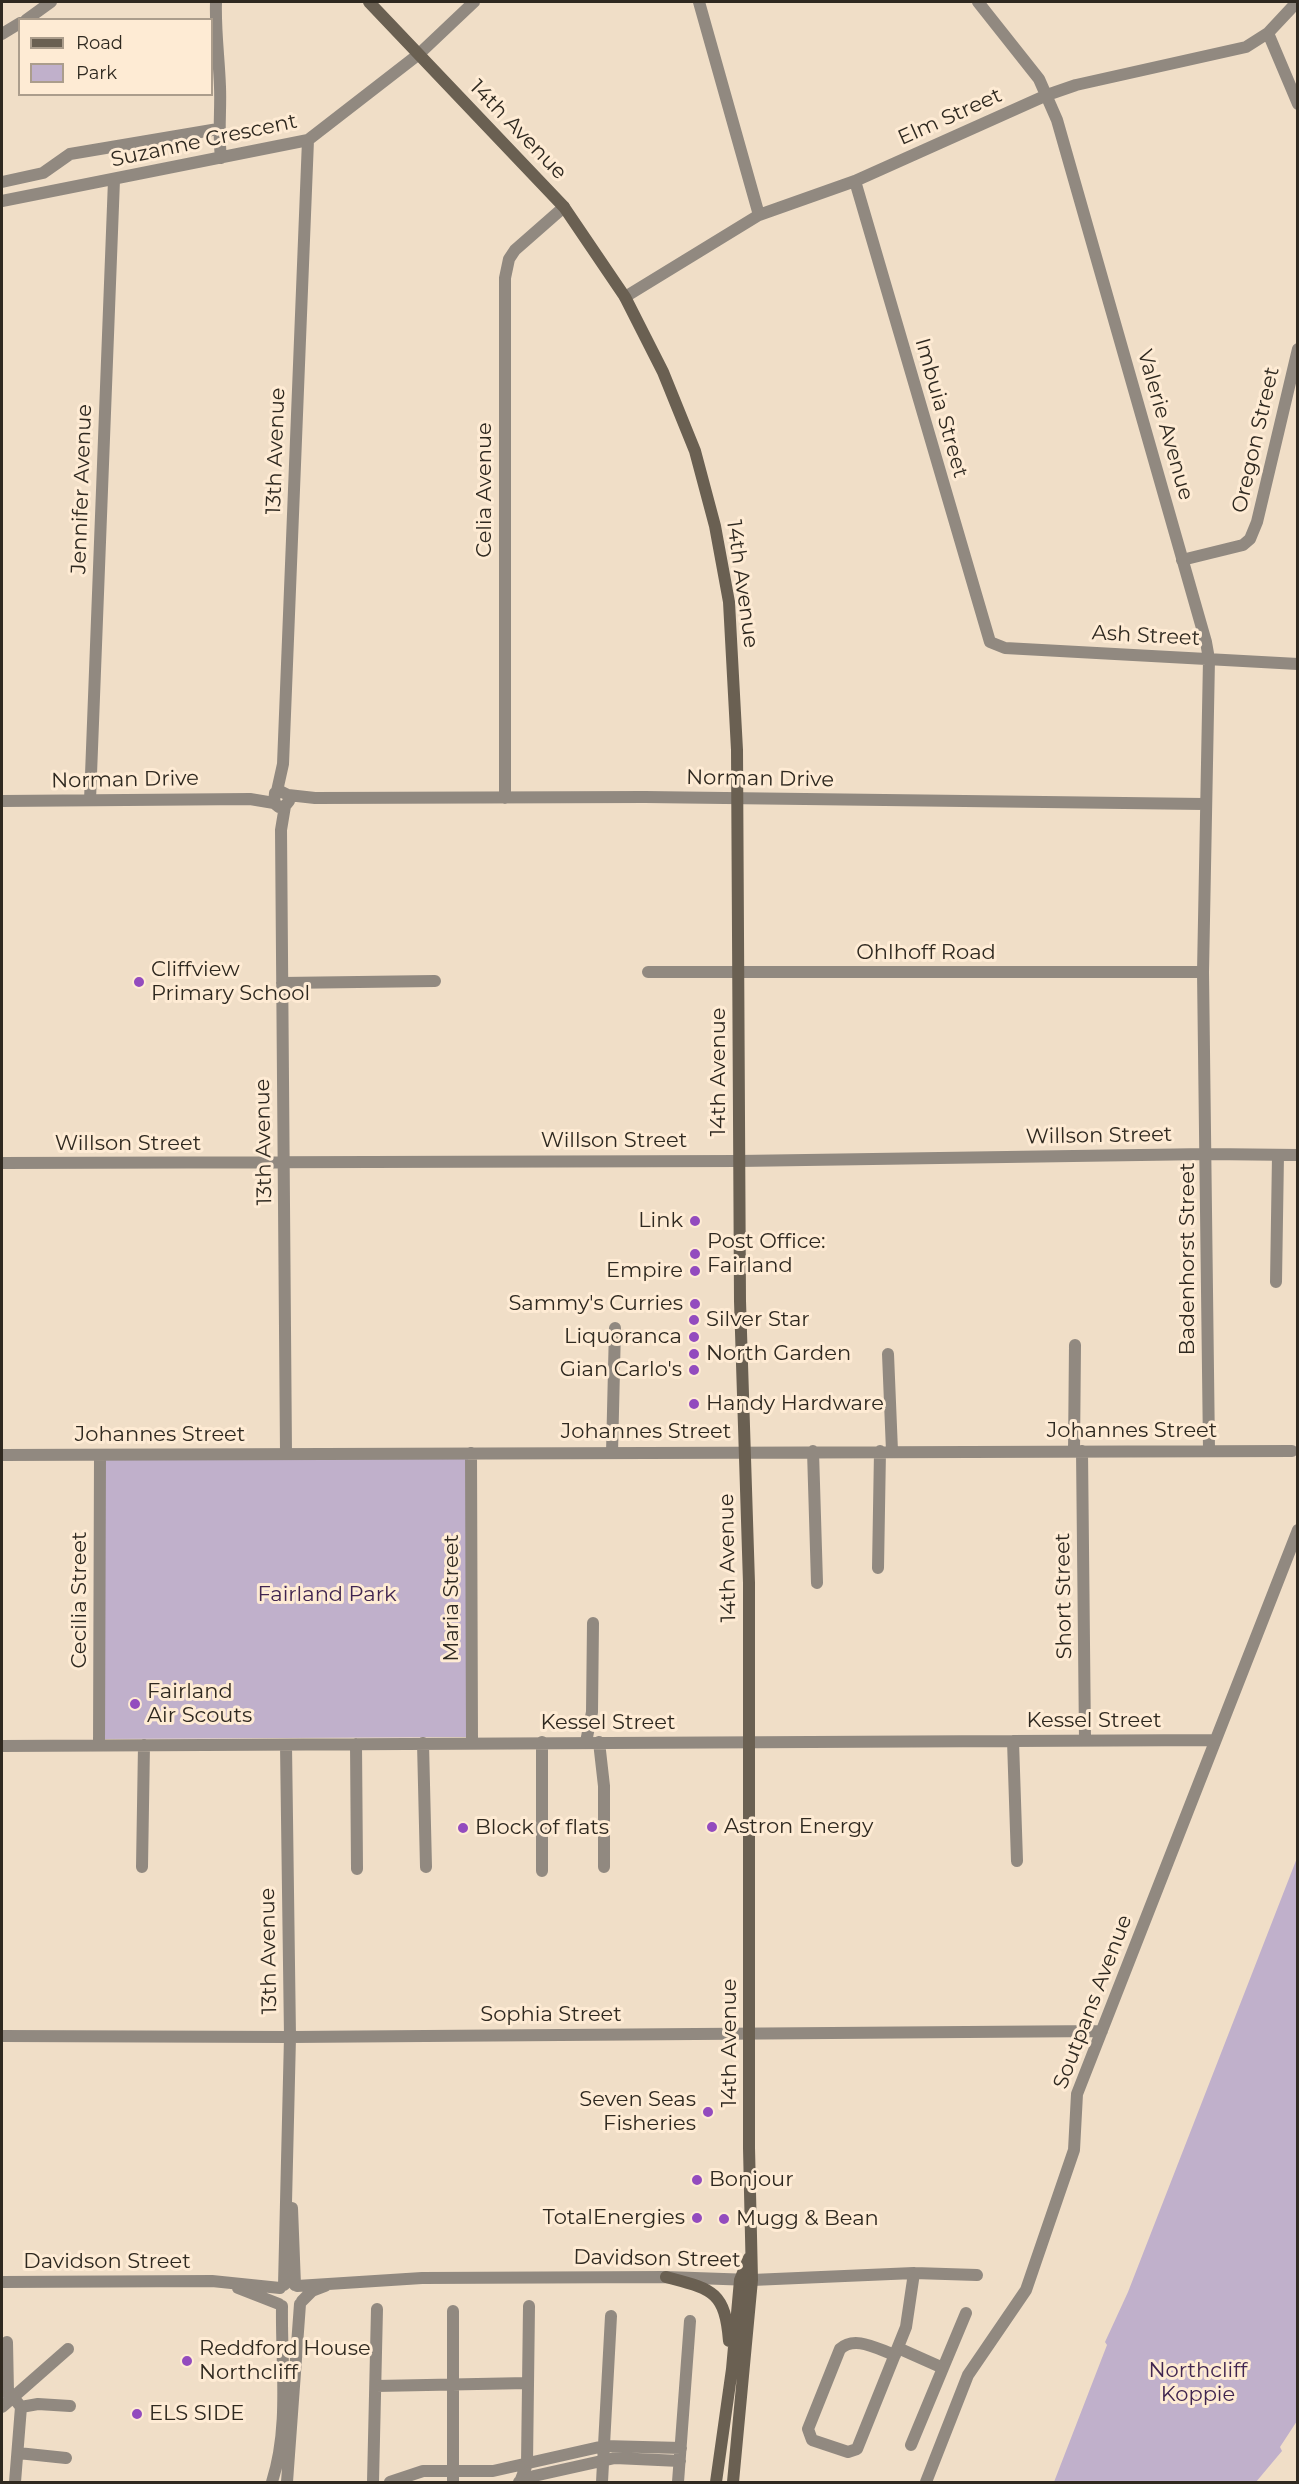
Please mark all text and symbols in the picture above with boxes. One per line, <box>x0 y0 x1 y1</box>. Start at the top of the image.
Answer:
legend <box>18 18 213 96</box>
text: Road <box>76 32 123 54</box>
text: Park <box>76 62 117 84</box>
street label: 14th Avenue <box>464 75 572 185</box>
street label: Elm Street <box>894 83 1006 151</box>
street label: Suzanne Crescent <box>109 109 299 173</box>
street label: Imbuia Street <box>909 335 973 481</box>
street label: Valerie Avenue <box>1131 347 1199 503</box>
street label: Oregon Street <box>1227 364 1285 516</box>
street label: 13th Avenue <box>261 387 291 515</box>
street label: Jennifer Avenue <box>66 404 98 574</box>
street label: Celia Avenue <box>472 422 498 558</box>
street label: 14th Avenue <box>721 518 763 650</box>
street label: Ash Street <box>1091 621 1201 651</box>
street label: Norman Drive <box>686 765 834 793</box>
street label: Norman Drive <box>51 766 199 794</box>
street label: Ohlhoff Road <box>856 940 996 966</box>
place label: Cliffview Primary School <box>151 957 310 1007</box>
marker: Cliffview Primary School <box>132 975 146 989</box>
street label: 14th Avenue <box>706 1008 732 1136</box>
street label: 13th Avenue <box>250 1078 278 1206</box>
street label: Willson Street <box>1026 1122 1172 1150</box>
street label: Willson Street <box>541 1128 687 1154</box>
street label: Willson Street <box>55 1131 201 1157</box>
street label: Badenhorst Street <box>1175 1163 1201 1355</box>
place label: Link <box>638 1208 683 1234</box>
marker: Link <box>688 1214 702 1228</box>
place label: Post Office: Fairland <box>707 1229 826 1279</box>
marker: Post Office: Fairland <box>688 1247 702 1261</box>
place label: Empire <box>606 1258 683 1284</box>
marker: Empire <box>688 1264 702 1278</box>
place label: Sammy's Curries <box>508 1291 683 1317</box>
marker: Sammy's Curries <box>688 1297 702 1311</box>
place label: Silver Star <box>706 1307 810 1333</box>
marker: Silver Star <box>687 1313 701 1327</box>
place label: Liquoranca <box>564 1324 682 1350</box>
marker: Liquoranca <box>687 1330 701 1344</box>
place label: North Garden <box>706 1341 851 1367</box>
marker: North Garden <box>687 1347 701 1361</box>
place label: Gian Carlo's <box>560 1357 682 1383</box>
marker: Gian Carlo's <box>687 1363 701 1377</box>
place label: Handy Hardware <box>706 1391 884 1417</box>
marker: Handy Hardware <box>687 1397 701 1411</box>
street label: Johannes Street <box>1047 1418 1217 1444</box>
street label: Johannes Street <box>561 1419 731 1445</box>
street label: Johannes Street <box>75 1422 245 1448</box>
street label: 14th Avenue <box>714 1493 742 1623</box>
street label: Cecilia Street <box>67 1531 93 1669</box>
street label: Short Street <box>1050 1533 1078 1659</box>
street label: Maria Street <box>439 1534 465 1662</box>
park label: Fairland Park <box>257 1582 397 1608</box>
place label: Fairland Air Scouts <box>147 1679 252 1729</box>
marker: Fairland Air Scouts <box>128 1697 142 1711</box>
street label: Kessel Street <box>1027 1708 1161 1734</box>
street label: Kessel Street <box>541 1710 675 1736</box>
place label: Astron Energy <box>724 1814 874 1840</box>
place label: Block of flats <box>475 1815 609 1841</box>
marker: Astron Energy <box>705 1820 719 1834</box>
marker: Block of flats <box>456 1821 470 1835</box>
street label: 13th Avenue <box>255 1887 283 2015</box>
street label: Soutpans Avenue <box>1048 1911 1138 2093</box>
street label: 14th Avenue <box>717 1979 743 2107</box>
street label: Sophia Street <box>480 2002 622 2028</box>
place label: Seven Seas Fisheries <box>579 2087 696 2137</box>
marker: Seven Seas Fisheries <box>701 2105 715 2119</box>
place label: Bonjour <box>709 2167 794 2193</box>
marker: Bonjour <box>690 2173 704 2187</box>
place label: TotalEnergies <box>543 2205 685 2231</box>
place label: Mugg & Bean <box>736 2206 879 2232</box>
marker: TotalEnergies <box>690 2211 704 2225</box>
marker: Mugg & Bean <box>717 2212 731 2226</box>
street label: Davidson Street <box>573 2245 741 2273</box>
street label: Davidson Street <box>23 2249 191 2275</box>
place label: Reddford House Northcliff <box>199 2336 371 2386</box>
marker: Reddford House Northcliff <box>180 2354 194 2368</box>
park label: Northcliff Koppie <box>1149 2358 1247 2408</box>
place label: ELS SIDE <box>149 2401 244 2427</box>
marker: ELS SIDE <box>130 2407 144 2421</box>

